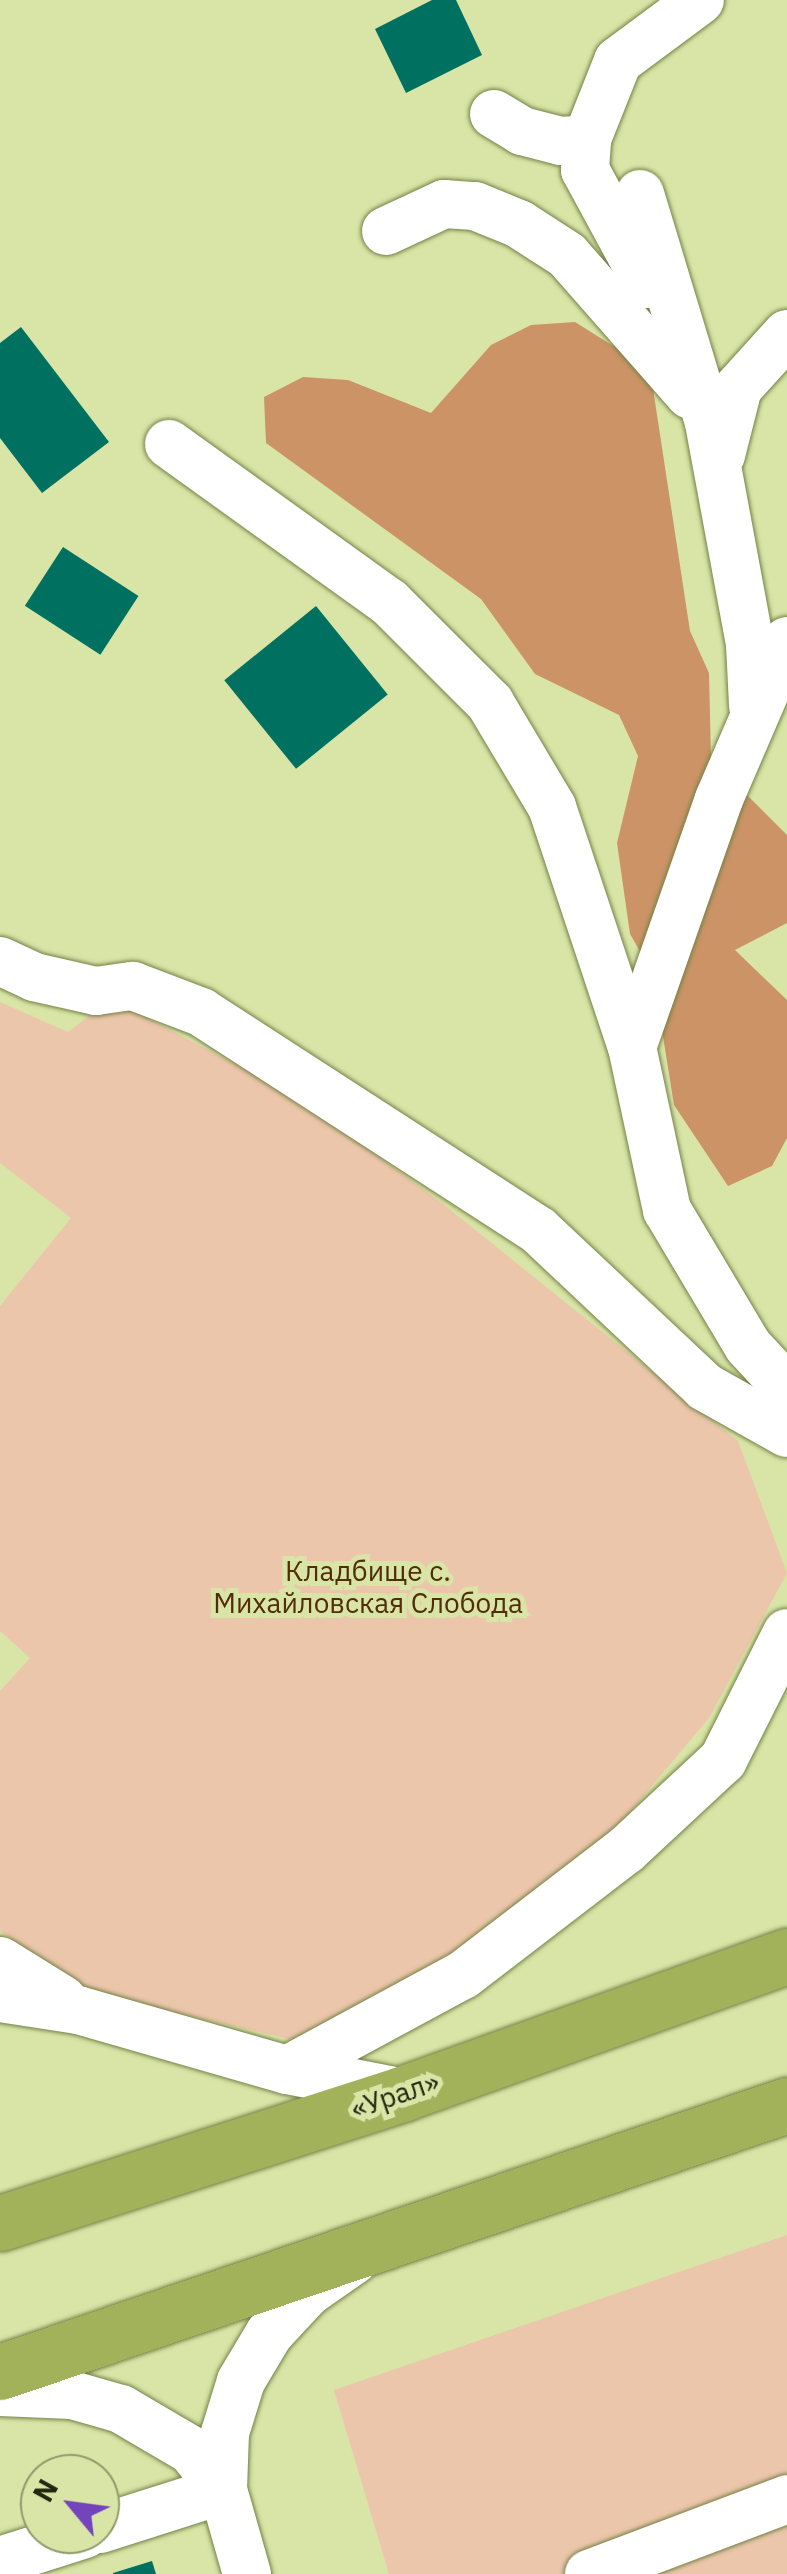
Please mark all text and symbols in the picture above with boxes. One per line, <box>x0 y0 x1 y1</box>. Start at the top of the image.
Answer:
park label: Кладбище с. Михайловская Слобода <box>213 1554 523 1620</box>
street label: «Урал» <box>347 2064 443 2126</box>
north arrow <box>20 2454 120 2554</box>
text: N <box>24 2472 66 2508</box>

